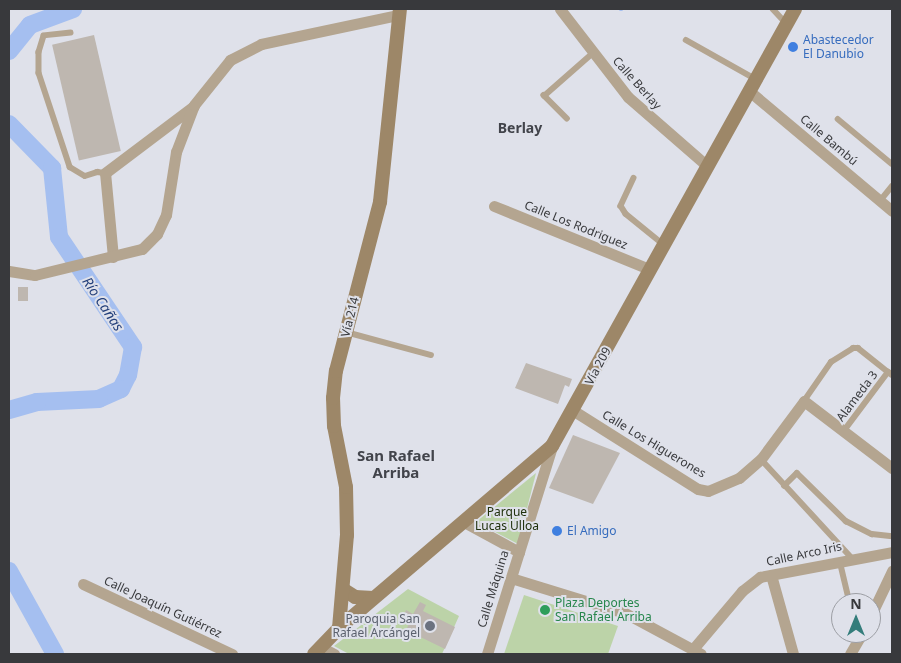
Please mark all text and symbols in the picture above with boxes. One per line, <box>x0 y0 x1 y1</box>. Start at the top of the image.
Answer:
place label: Abastecedor El Danubio <box>803 33 874 61</box>
marker: Abastecedor El Danubio <box>787 41 799 53</box>
street label: Calle Berlay <box>610 54 664 112</box>
street label: Calle Bambú <box>797 112 861 168</box>
district label: Berlay <box>498 120 542 136</box>
street label: Calle Los Rodriguez <box>522 198 630 252</box>
water label: Río Cañas <box>79 274 127 334</box>
street label: Vía 214 <box>338 295 362 339</box>
street label: Vía 209 <box>582 345 614 387</box>
street label: Alameda 3 <box>833 368 881 424</box>
street label: Calle Los Higuerones <box>600 407 708 481</box>
district label: San Rafael Arriba <box>357 446 435 481</box>
park label: Parque Lucas Ulloa <box>475 505 539 533</box>
place label: El Amigo <box>567 524 617 538</box>
marker: El Amigo <box>551 525 563 537</box>
street label: Calle Arco Iris <box>765 539 843 569</box>
street label: Calle Máquina <box>474 549 512 629</box>
street label: Calle Joaquín Gutiérrez <box>102 573 224 641</box>
north arrow <box>831 593 881 643</box>
text: N <box>850 594 862 613</box>
place label: Plaza Deportes San Rafael Arriba <box>555 596 652 624</box>
marker: Plaza Deportes San Rafael Arriba <box>539 604 551 616</box>
place label: Paroquia San Rafael Arcángel <box>332 612 420 640</box>
marker: Paroquia San Rafael Arcángel <box>424 620 436 632</box>

